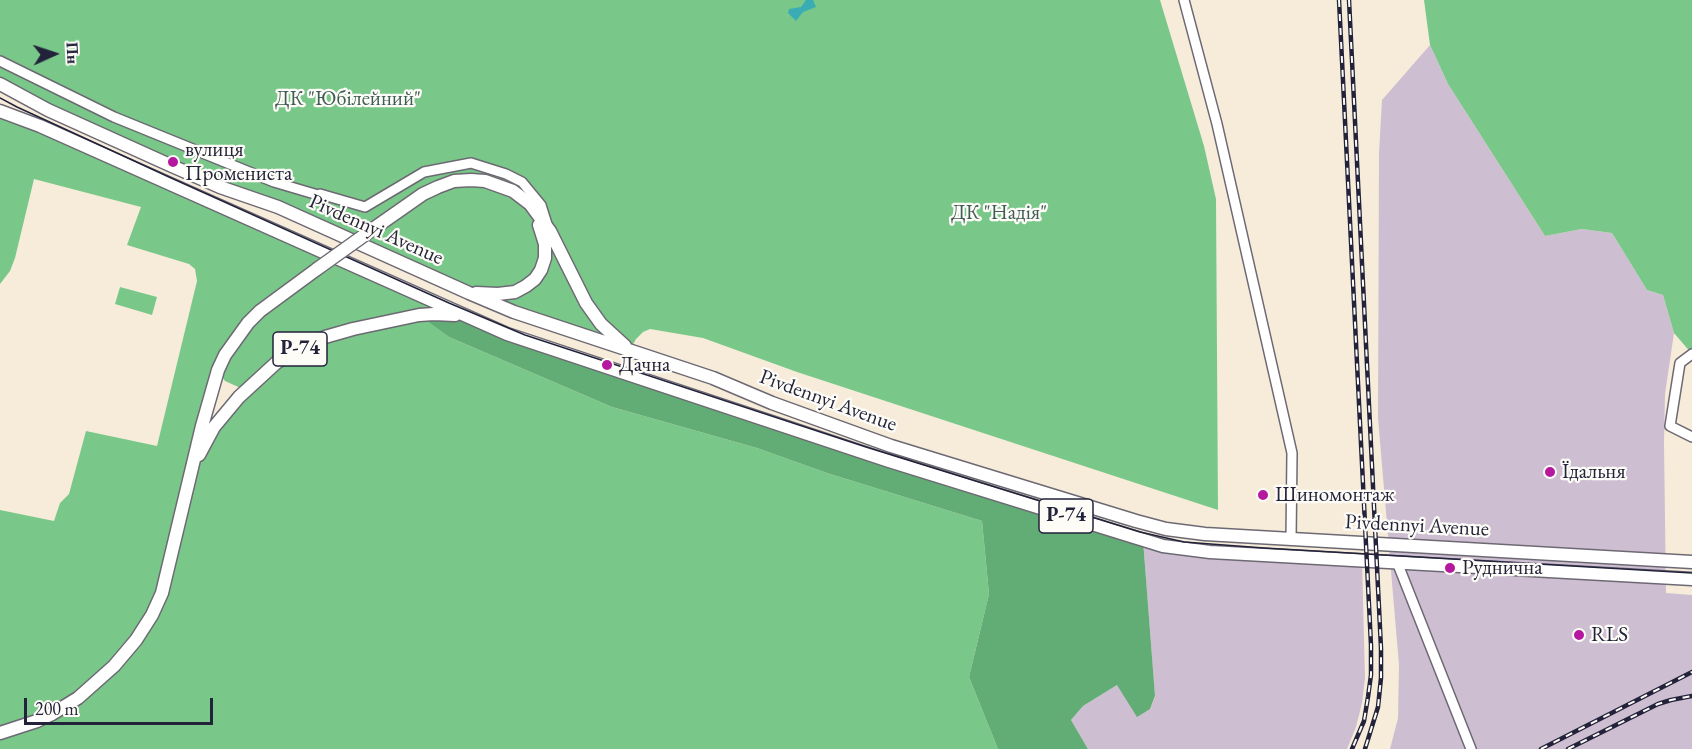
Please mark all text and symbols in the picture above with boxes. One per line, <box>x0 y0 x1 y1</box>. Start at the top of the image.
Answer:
north arrow <box>24 24 84 84</box>
text: Пн <box>61 42 84 65</box>
park label: ДК "Юбілейний" <box>275 86 421 112</box>
place label: вулиця Промениста <box>185 137 292 187</box>
marker: вулиця Промениста <box>166 155 180 169</box>
street label: Pivdennyi Avenue <box>305 189 447 271</box>
park label: ДК "Надія" <box>951 200 1047 226</box>
road number: Р-74 <box>273 332 327 366</box>
place label: Дачна <box>619 352 670 378</box>
marker: Дачна <box>600 358 614 372</box>
street label: Pivdennyi Avenue <box>756 364 900 438</box>
place label: Їдальня <box>1562 459 1626 485</box>
marker: Їдальня <box>1543 465 1557 479</box>
place label: Шиномонтаж <box>1275 482 1395 508</box>
marker: Шиномонтаж <box>1256 488 1270 502</box>
road number: Р-74 <box>1039 499 1093 533</box>
street label: Pivdennyi Avenue <box>1344 510 1490 542</box>
place label: Руднична <box>1462 555 1543 581</box>
marker: Руднична <box>1443 561 1457 575</box>
place label: RLS <box>1591 622 1628 648</box>
marker: RLS <box>1572 628 1586 642</box>
scale bar <box>27 686 216 724</box>
text: 200 m <box>35 697 79 720</box>

